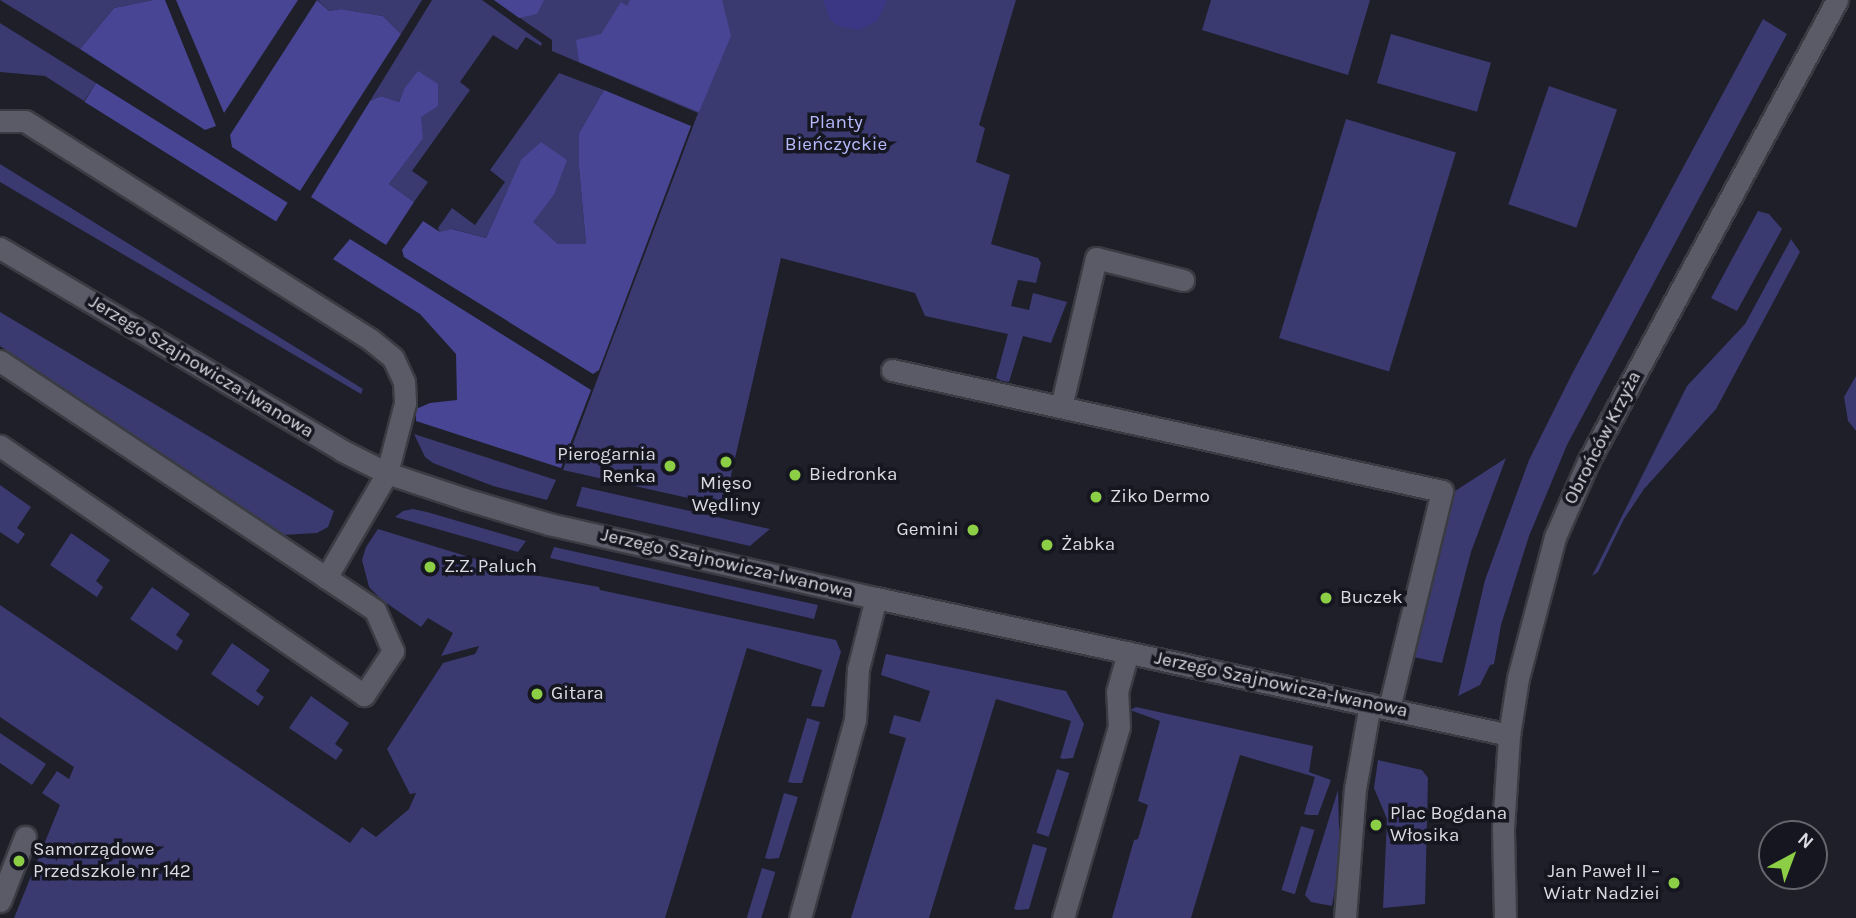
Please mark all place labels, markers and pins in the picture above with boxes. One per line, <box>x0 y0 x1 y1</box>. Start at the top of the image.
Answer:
place label: Pierogarnia Renka <box>557 444 656 488</box>
marker: Mięso Wędliny <box>718 454 734 470</box>
marker: Pierogarnia Renka <box>662 458 678 474</box>
place label: Biedronka <box>809 464 897 486</box>
marker: Biedronka <box>787 467 803 483</box>
place label: Mięso Wędliny <box>692 473 760 517</box>
place label: Ziko Dermo <box>1110 486 1210 508</box>
marker: Ziko Dermo <box>1088 489 1104 505</box>
place label: Gemini <box>896 519 959 541</box>
marker: Gemini <box>965 522 981 538</box>
place label: Żabka <box>1061 534 1115 556</box>
marker: Żabka <box>1039 537 1055 553</box>
place label: Z.Z. Paluch <box>444 556 537 578</box>
marker: Z.Z. Paluch <box>422 559 438 575</box>
place label: Buczek <box>1340 587 1403 609</box>
marker: Buczek <box>1318 590 1334 606</box>
place label: Gitara <box>551 683 604 705</box>
marker: Gitara <box>529 686 545 702</box>
place label: Plac Bogdana Włosika <box>1390 803 1507 847</box>
marker: Plac Bogdana Włosika <box>1368 817 1384 833</box>
place label: Samorządowe Przedszkole nr 142 <box>33 839 191 883</box>
marker: Samorządowe Przedszkole nr 142 <box>11 853 27 869</box>
place label: Jan Paweł II – Wiatr Nadziei <box>1544 861 1660 905</box>
marker: Jan Paweł II – Wiatr Nadziei <box>1666 875 1682 891</box>

